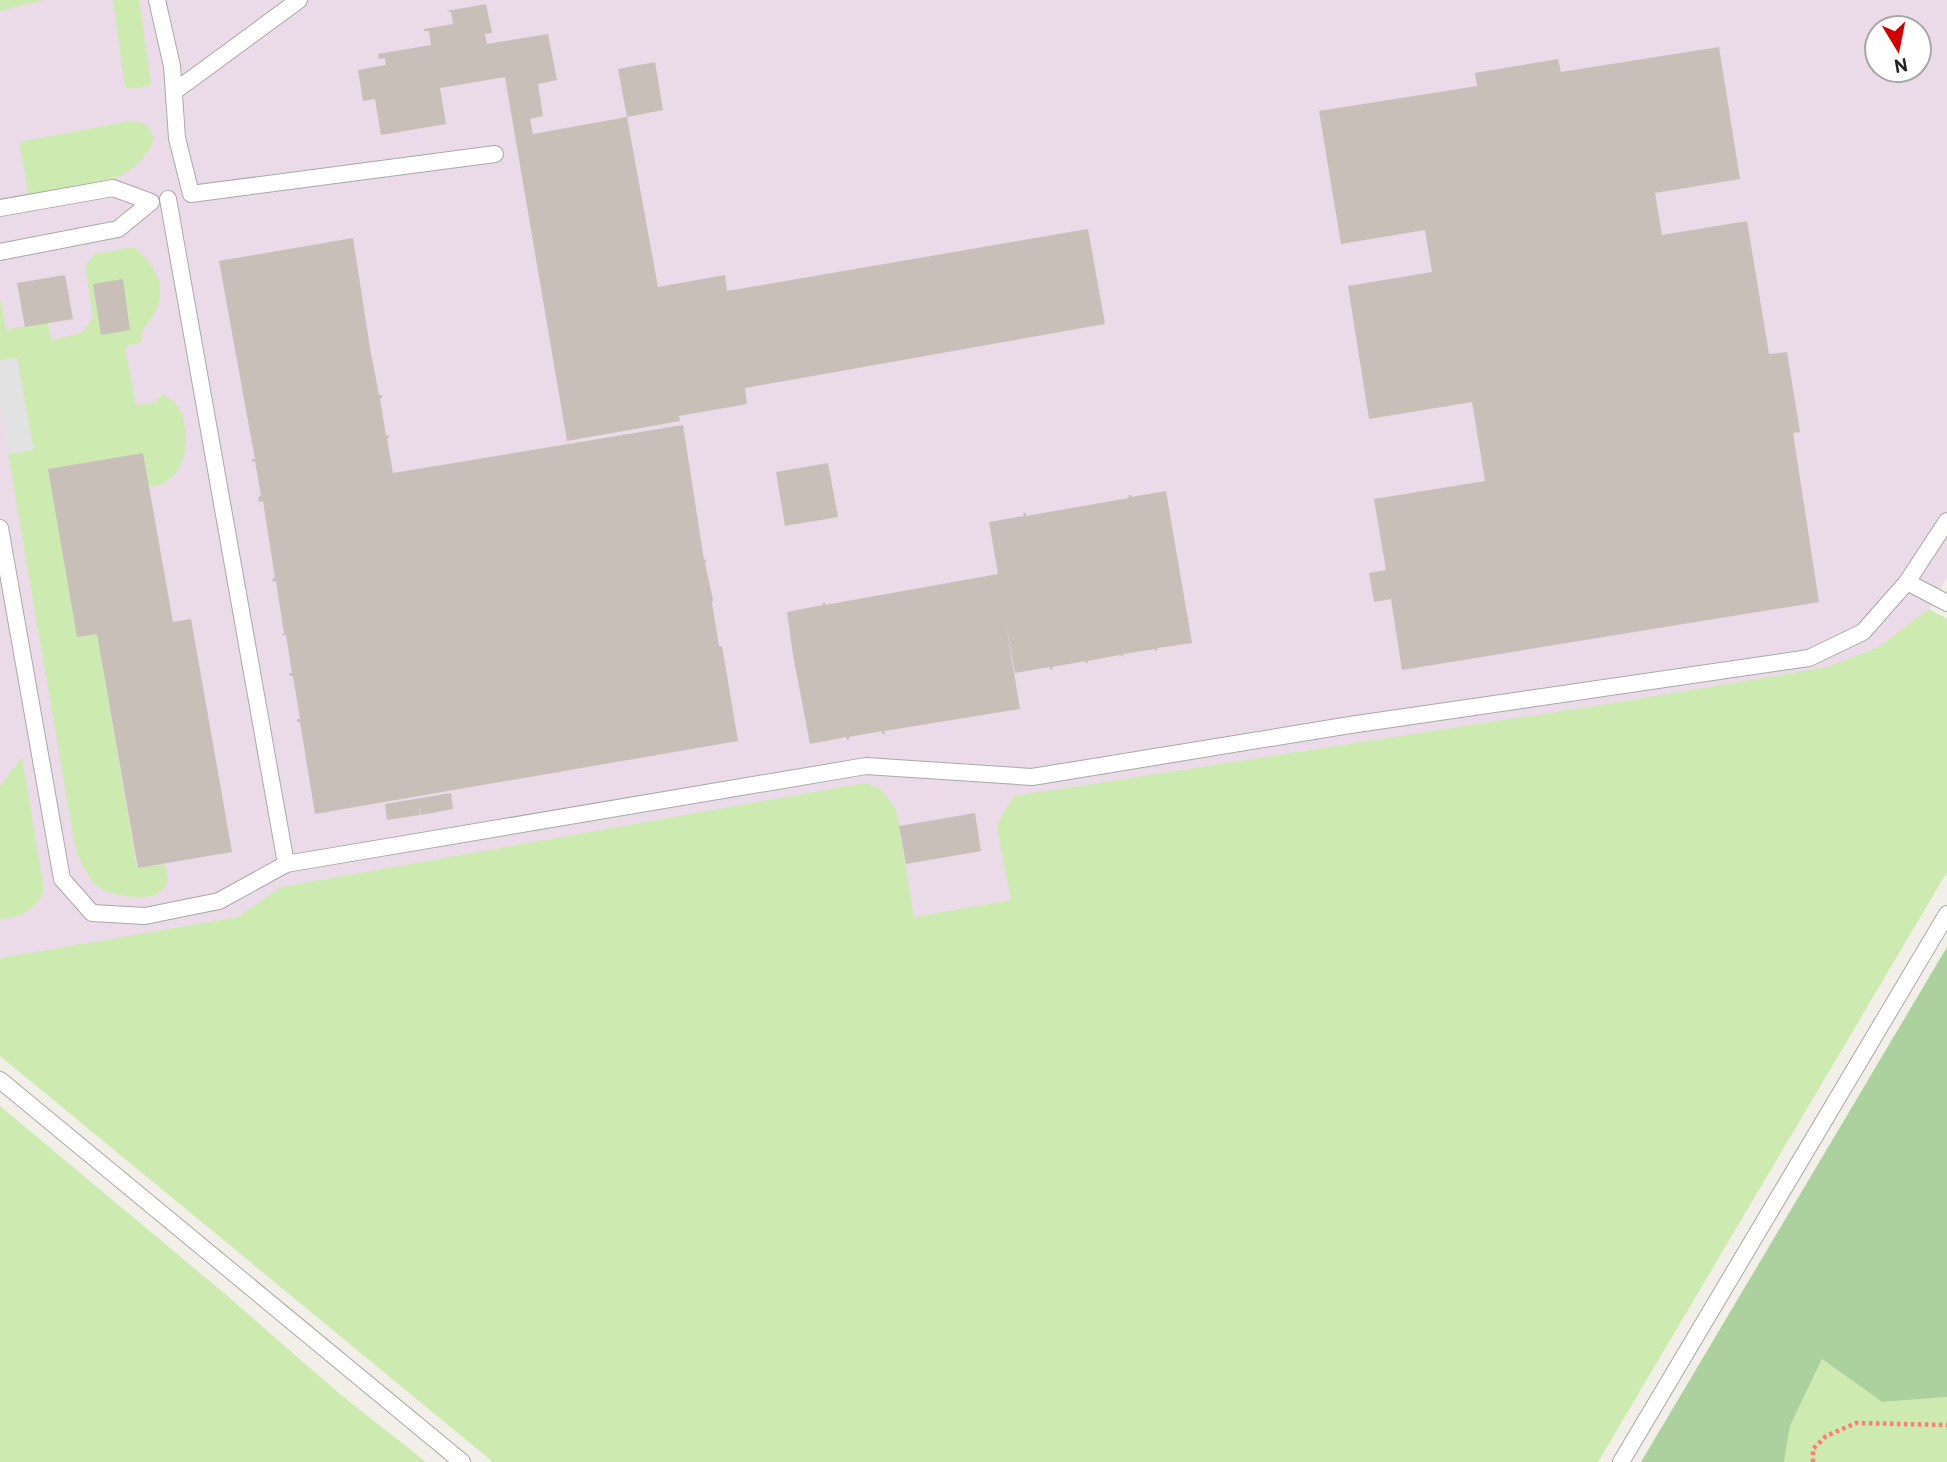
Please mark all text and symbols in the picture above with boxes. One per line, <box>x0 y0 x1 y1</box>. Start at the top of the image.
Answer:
north arrow <box>1863 14 1933 84</box>
text: N <box>1892 51 1909 77</box>

